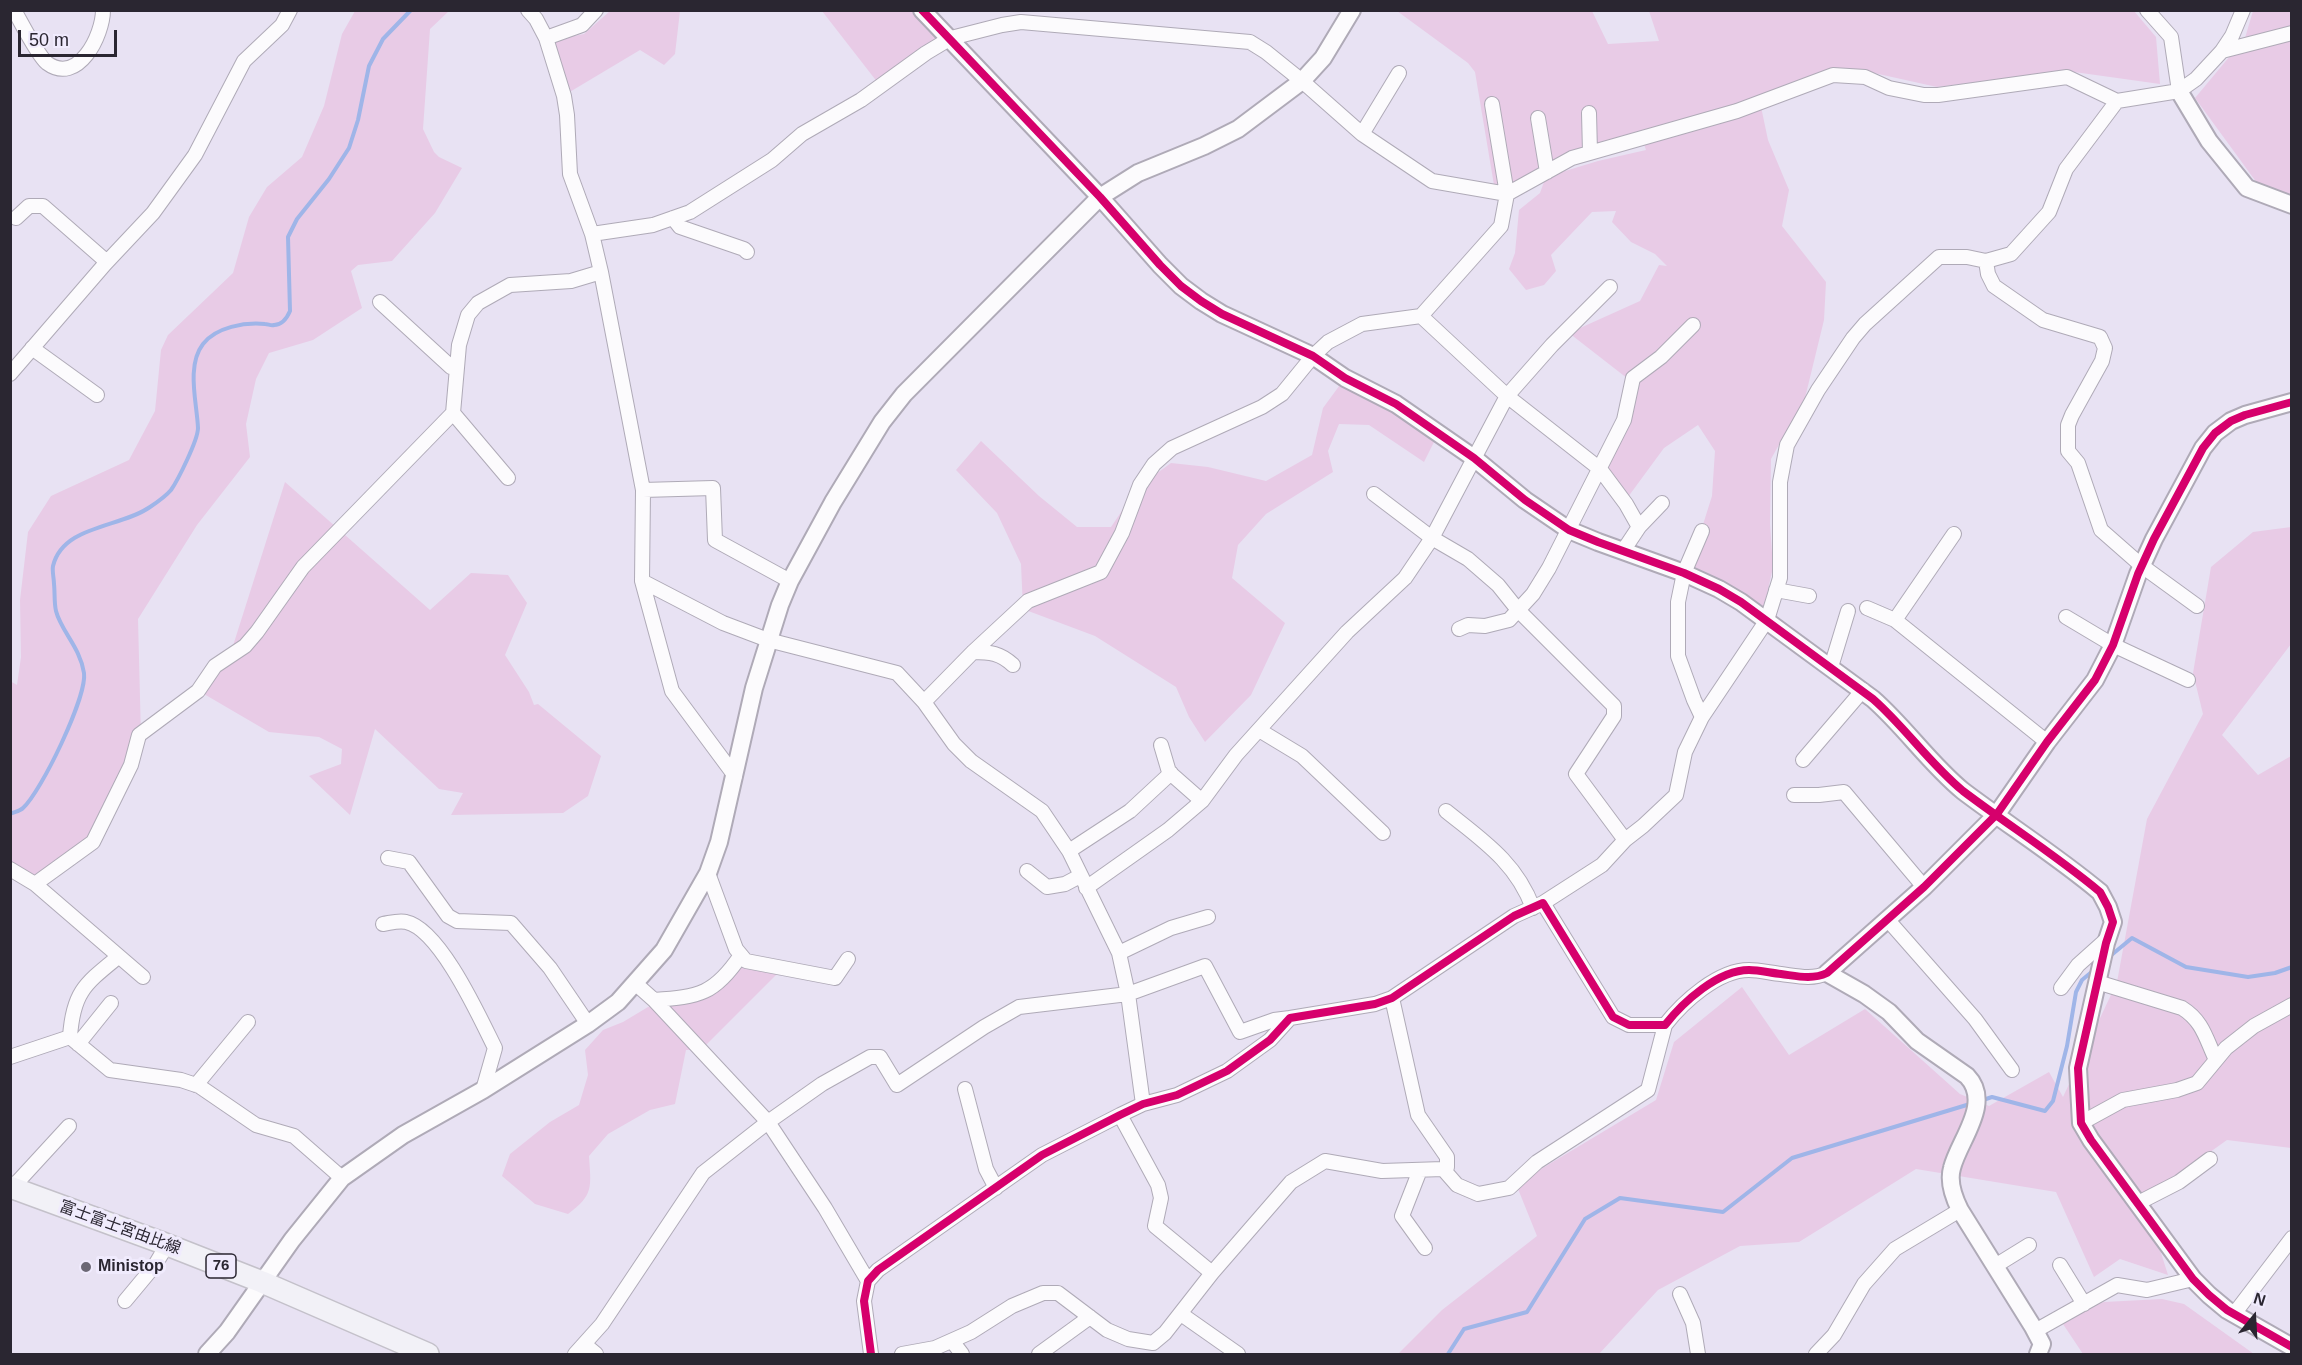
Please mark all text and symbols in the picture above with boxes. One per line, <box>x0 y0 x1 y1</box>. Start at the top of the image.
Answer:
scale bar <box>21 18 120 56</box>
text: 50 m <box>29 30 69 50</box>
street label: 富士富士宮由比線 <box>57 1197 183 1259</box>
road number: 76 <box>206 1254 236 1278</box>
place label: Ministop <box>98 1257 164 1277</box>
marker: Ministop <box>79 1260 93 1274</box>
north arrow <box>2224 1287 2284 1347</box>
text: N <box>2252 1290 2268 1309</box>

